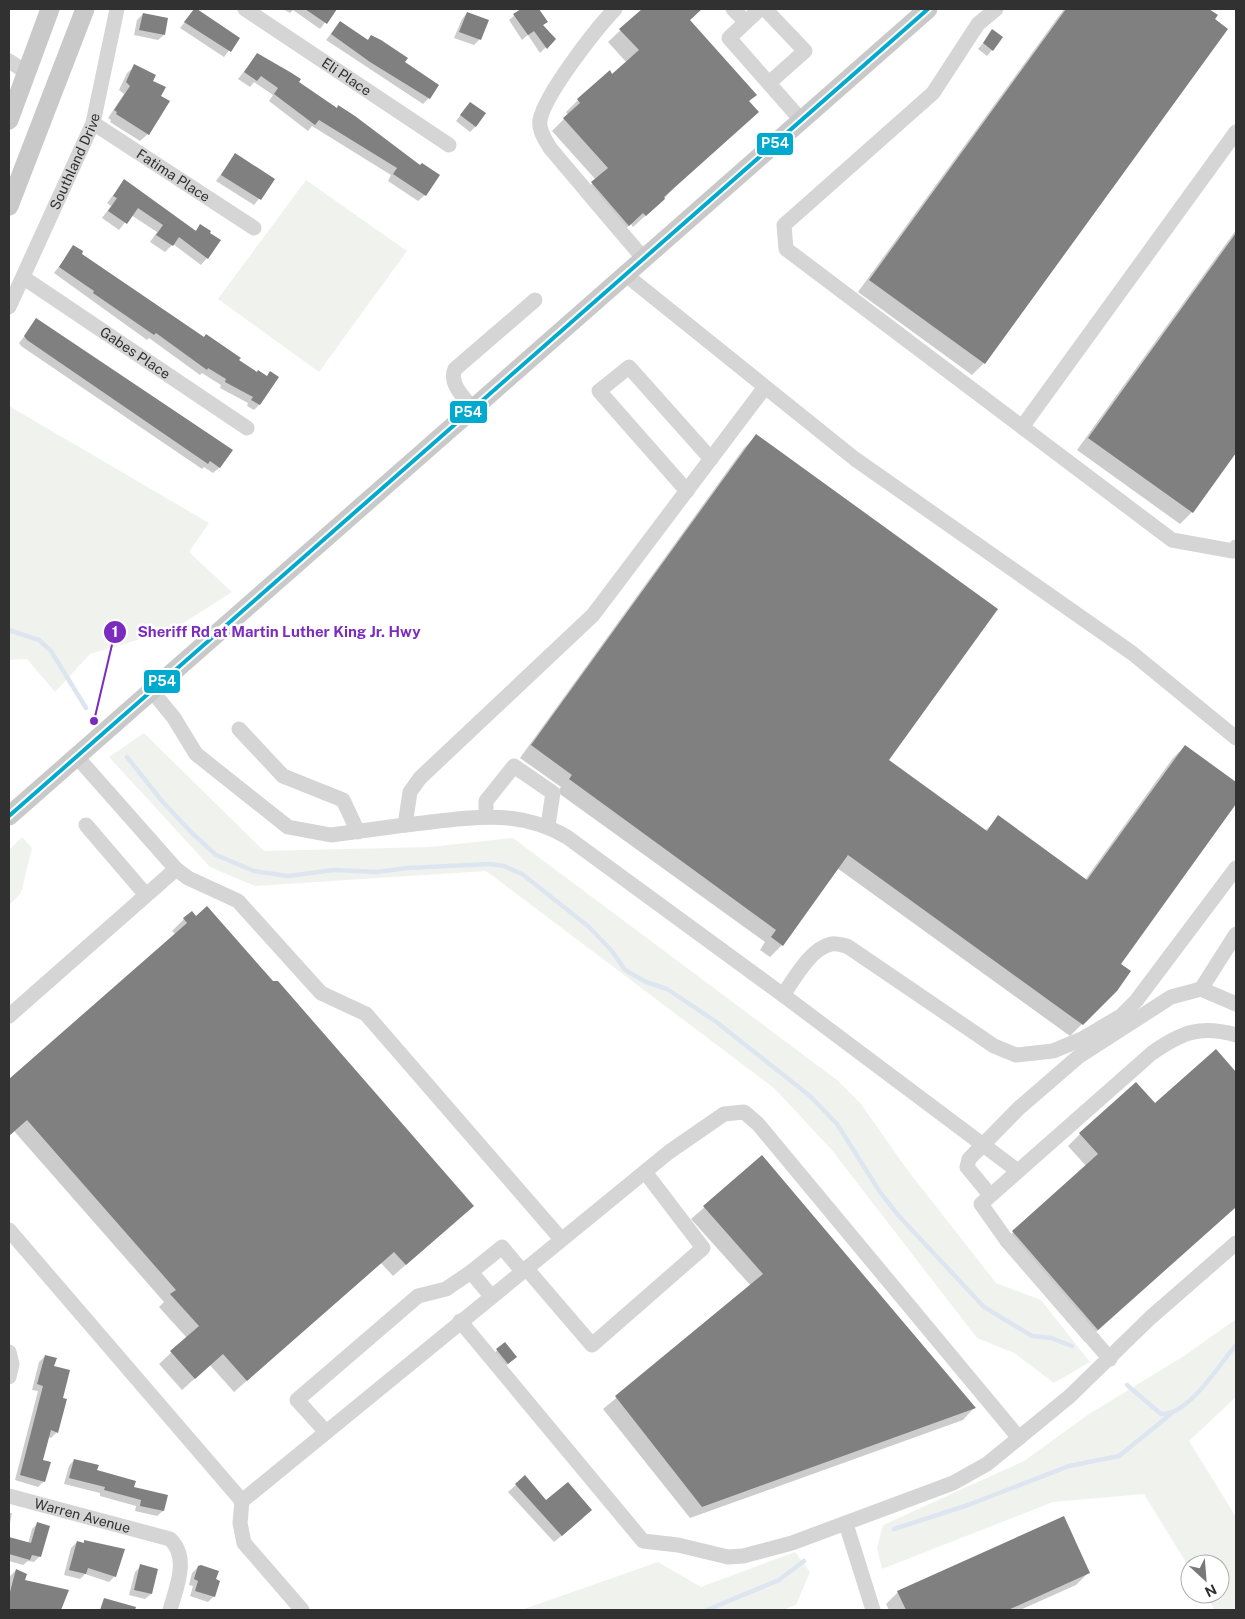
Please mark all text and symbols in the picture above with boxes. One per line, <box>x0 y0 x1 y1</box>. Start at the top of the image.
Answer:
street label: Eli Place <box>319 54 374 99</box>
street label: Southland Drive <box>47 112 103 212</box>
line badge: P54 <box>756 132 794 156</box>
text: P54 <box>761 135 789 151</box>
street label: Fatima Place <box>134 146 213 205</box>
street label: Gabes Place <box>97 324 173 382</box>
line badge: P54 <box>449 400 488 424</box>
text: P54 <box>454 404 482 420</box>
callout: Sheriff Rd at Martin Luther King Jr. Hwy <box>102 617 431 647</box>
text: 1 <box>112 623 118 640</box>
text: Sheriff Rd at Martin Luther King Jr. Hwy <box>137 623 421 640</box>
line badge: P54 <box>143 669 181 694</box>
text: P54 <box>148 673 176 689</box>
street label: Warren Avenue <box>33 1495 132 1536</box>
north arrow <box>1180 1554 1230 1604</box>
text: N <box>1202 1581 1219 1600</box>

